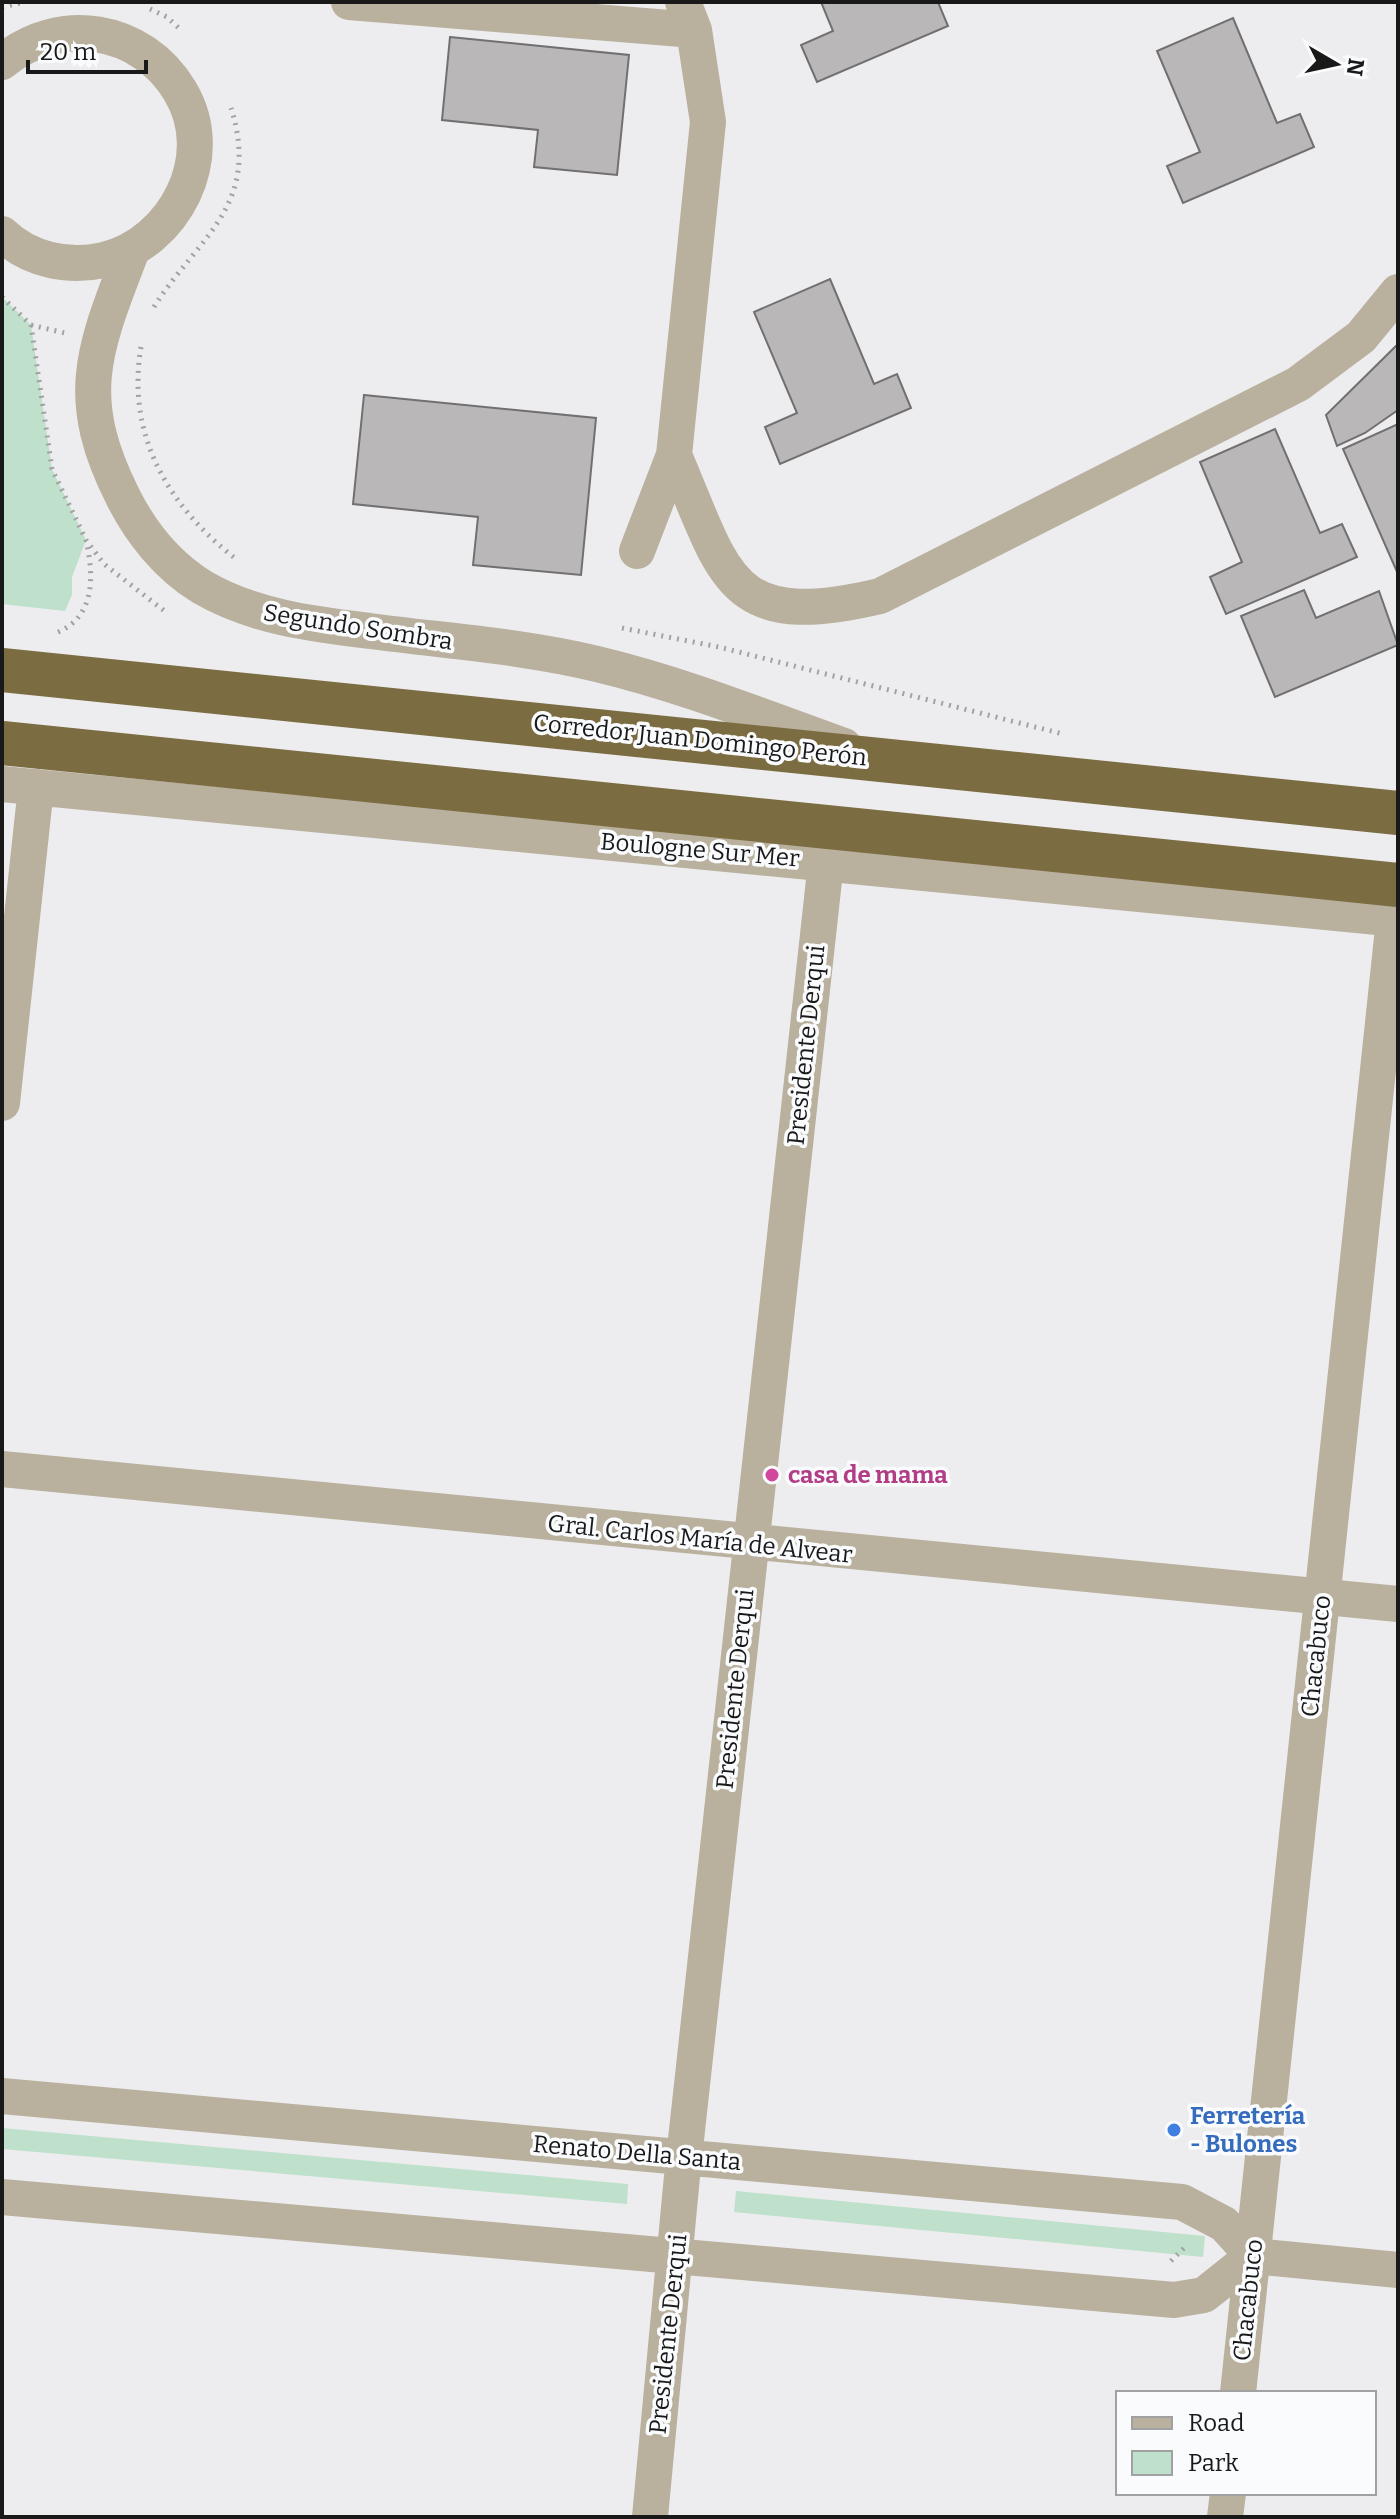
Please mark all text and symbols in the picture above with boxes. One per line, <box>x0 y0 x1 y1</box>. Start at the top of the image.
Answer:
scale bar <box>28 24 146 74</box>
north arrow <box>1296 24 1376 104</box>
text: 20 m <box>40 38 96 66</box>
text: N <box>1341 57 1370 78</box>
street label: Segundo Sombra <box>261 598 455 656</box>
street label: Corredor Juan Domingo Perón <box>532 709 868 771</box>
street label: Boulogne Sur Mer <box>599 827 801 873</box>
street label: Presidente Derqui <box>782 944 830 1146</box>
place label: casa de mama <box>788 1461 948 1489</box>
marker: casa de mama <box>763 1466 781 1484</box>
street label: Gral. Carlos María de Alvear <box>546 1509 854 1569</box>
street label: Presidente Derqui <box>711 1588 759 1790</box>
street label: Chacabuco <box>1296 1594 1336 1718</box>
place label: Ferretería - Bulones <box>1190 2102 1306 2158</box>
marker: Ferretería - Bulones <box>1165 2121 1183 2139</box>
street label: Renato Della Santa <box>532 2130 742 2176</box>
street label: Presidente Derqui <box>644 2233 692 2435</box>
street label: Chacabuco <box>1228 2238 1268 2362</box>
legend <box>1116 2391 1376 2495</box>
text: Road <box>1188 2409 1244 2437</box>
text: Park <box>1188 2449 1239 2477</box>

